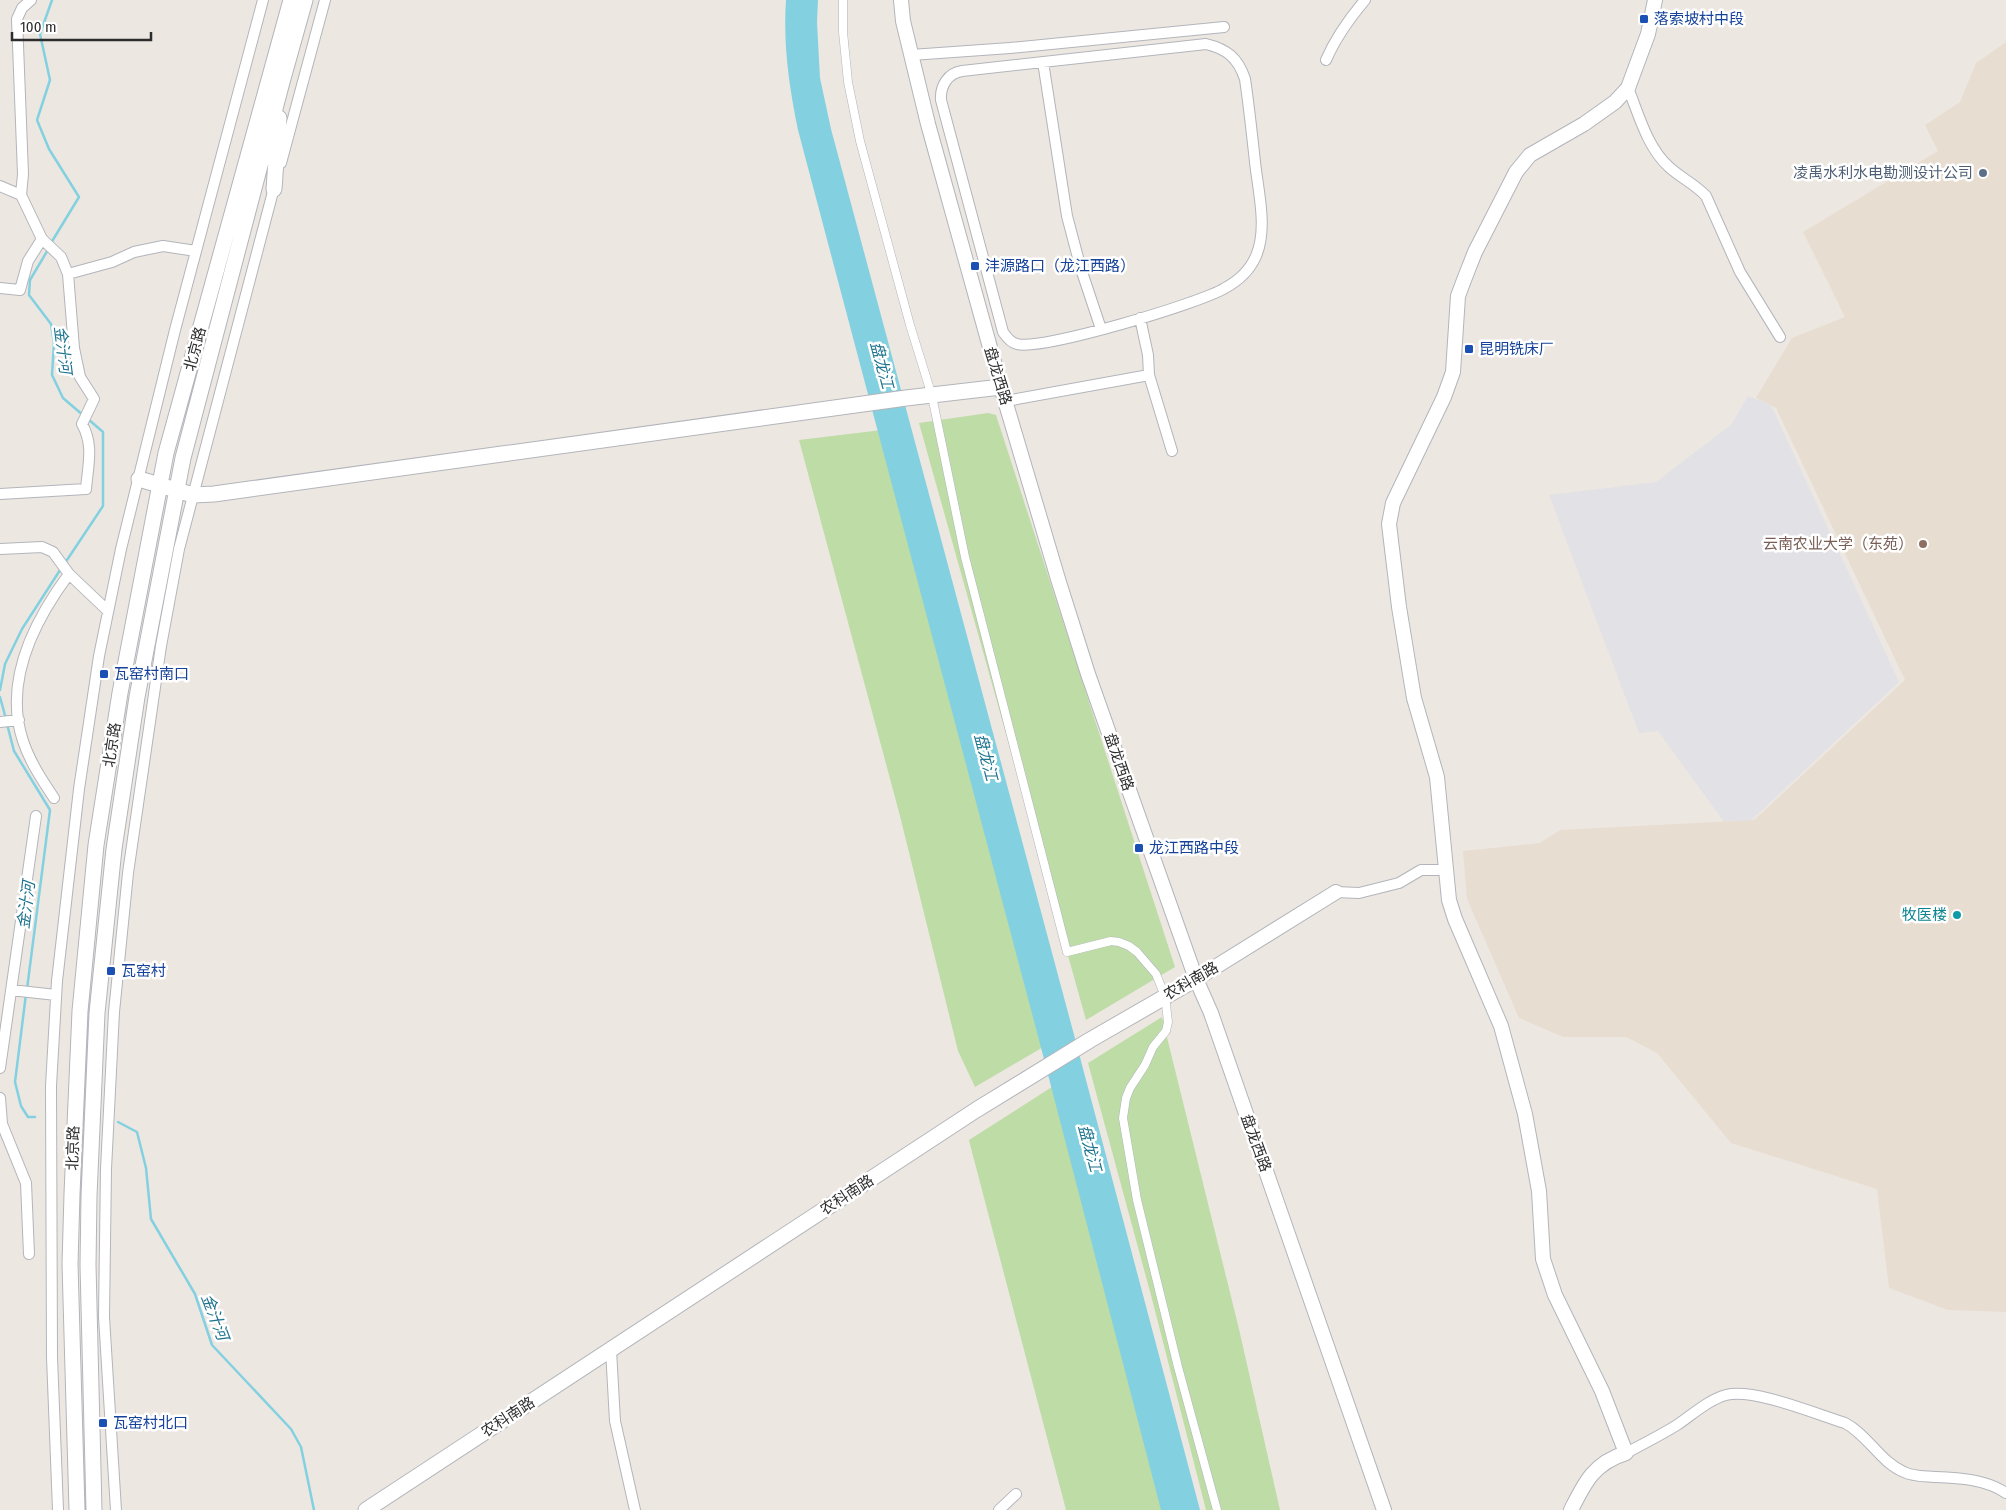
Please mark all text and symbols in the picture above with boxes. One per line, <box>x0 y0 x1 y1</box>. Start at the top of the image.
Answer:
scale bar <box>12 10 151 42</box>
place label: 落索坡村中段 <box>1654 10 1744 28</box>
marker: 落索坡村中段 <box>1638 13 1650 25</box>
text: 100 m <box>20 18 57 36</box>
place label: 凌禹水利水电勘测设计公司 <box>1793 164 1973 182</box>
marker: 凌禹水利水电勘测设计公司 <box>1977 167 1989 179</box>
place label: 沣源路口（龙江西路） <box>985 257 1135 275</box>
marker: 沣源路口（龙江西路） <box>969 260 981 272</box>
water label: 金汁河 <box>51 325 76 378</box>
street label: 北京路 <box>180 325 210 373</box>
water label: 盘龙江 <box>867 339 898 393</box>
place label: 昆明铣床厂 <box>1479 340 1554 358</box>
marker: 昆明铣床厂 <box>1463 343 1475 355</box>
street label: 盘龙西路 <box>981 345 1015 407</box>
place label: 云南农业大学（东苑） <box>1763 535 1913 553</box>
marker: 云南农业大学（东苑） <box>1917 538 1929 550</box>
place label: 瓦窑村南口 <box>114 665 189 683</box>
marker: 瓦窑村南口 <box>98 668 110 680</box>
street label: 北京路 <box>100 721 124 769</box>
water label: 盘龙江 <box>971 731 1002 785</box>
street label: 盘龙西路 <box>1101 731 1137 793</box>
place label: 龙江西路中段 <box>1149 839 1239 857</box>
marker: 龙江西路中段 <box>1133 842 1145 854</box>
water label: 金汁河 <box>14 877 39 930</box>
place label: 牧医楼 <box>1902 906 1947 924</box>
marker: 牧医楼 <box>1951 909 1963 921</box>
street label: 农科南路 <box>1161 958 1221 1004</box>
place label: 瓦窑村 <box>121 962 166 980</box>
marker: 瓦窑村 <box>105 965 117 977</box>
street label: 盘龙西路 <box>1237 1112 1275 1174</box>
water label: 盘龙江 <box>1075 1122 1106 1176</box>
street label: 北京路 <box>63 1125 83 1171</box>
street label: 农科南路 <box>817 1171 877 1219</box>
water label: 金汁河 <box>198 1291 234 1346</box>
street label: 农科南路 <box>478 1393 538 1441</box>
place label: 瓦窑村北口 <box>113 1414 188 1432</box>
marker: 瓦窑村北口 <box>97 1417 109 1429</box>

